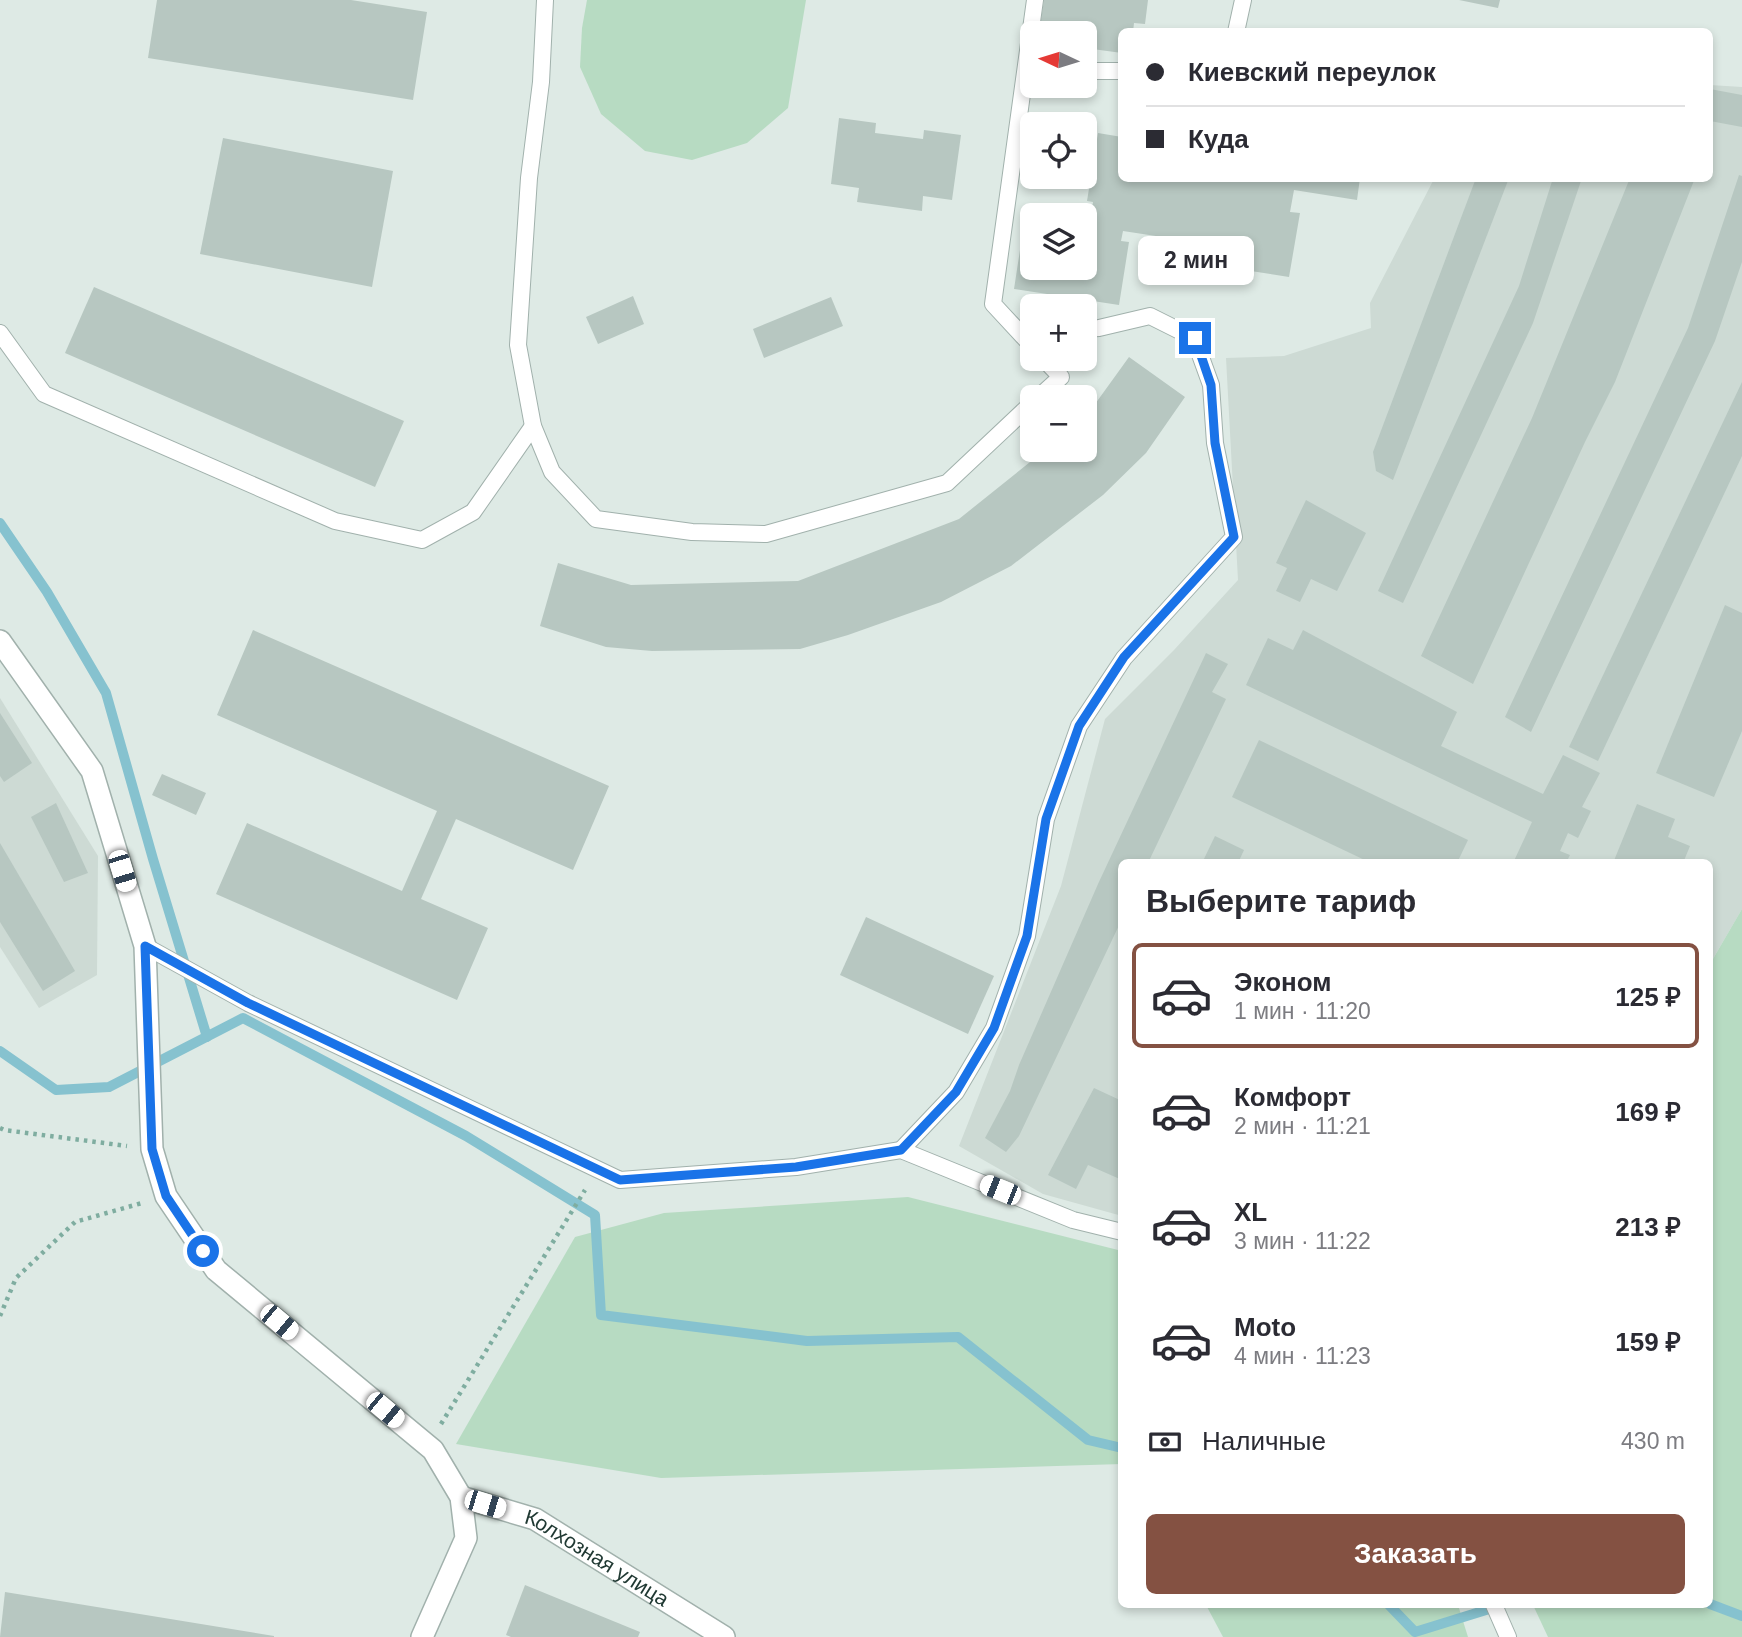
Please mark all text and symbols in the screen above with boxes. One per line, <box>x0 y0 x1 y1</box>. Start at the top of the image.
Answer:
north arrow <box>1020 21 1097 98</box>
map controls <box>1020 21 1097 462</box>
text: Киевский переулок <box>1188 57 1436 87</box>
button: locate <box>1020 112 1097 189</box>
text: Куда <box>1188 124 1249 154</box>
button: layers <box>1020 203 1097 280</box>
callout: 2 мин <box>1137 236 1253 286</box>
text: 2 мин <box>1164 247 1228 273</box>
button: + <box>1020 294 1097 371</box>
route end <box>1179 322 1211 354</box>
button: − <box>1020 385 1097 462</box>
car <box>106 848 139 894</box>
text: Выберите тариф <box>1146 883 1416 919</box>
icon: car <box>1150 964 1213 1027</box>
text: Эконом <box>1234 967 1332 997</box>
text: 125 ₽ <box>1615 982 1681 1012</box>
text: 1 мин · 11:20 <box>1234 998 1371 1024</box>
icon: car <box>1150 1079 1213 1142</box>
text: Комфорт <box>1234 1082 1351 1112</box>
text: 169 ₽ <box>1615 1097 1681 1127</box>
text: 2 мин · 11:21 <box>1234 1113 1371 1139</box>
car <box>977 1172 1024 1208</box>
icon: car <box>1150 1194 1213 1257</box>
text: XL <box>1234 1197 1267 1227</box>
text: 213 ₽ <box>1615 1212 1681 1242</box>
text: 3 мин · 11:22 <box>1234 1228 1371 1254</box>
route start <box>187 1235 219 1267</box>
car <box>257 1300 302 1344</box>
icon: car <box>1150 1309 1213 1372</box>
text: Moto <box>1234 1312 1296 1342</box>
text: 159 ₽ <box>1615 1327 1681 1357</box>
text: 4 мин · 11:23 <box>1234 1343 1371 1369</box>
car <box>363 1388 408 1432</box>
icon: cash <box>1146 1423 1184 1461</box>
text: Наличные <box>1202 1426 1326 1456</box>
text: 430 m <box>1621 1428 1685 1454</box>
car <box>462 1488 509 1520</box>
street label: Колхозная улица <box>522 1505 674 1611</box>
button: Заказать <box>1146 1514 1685 1594</box>

